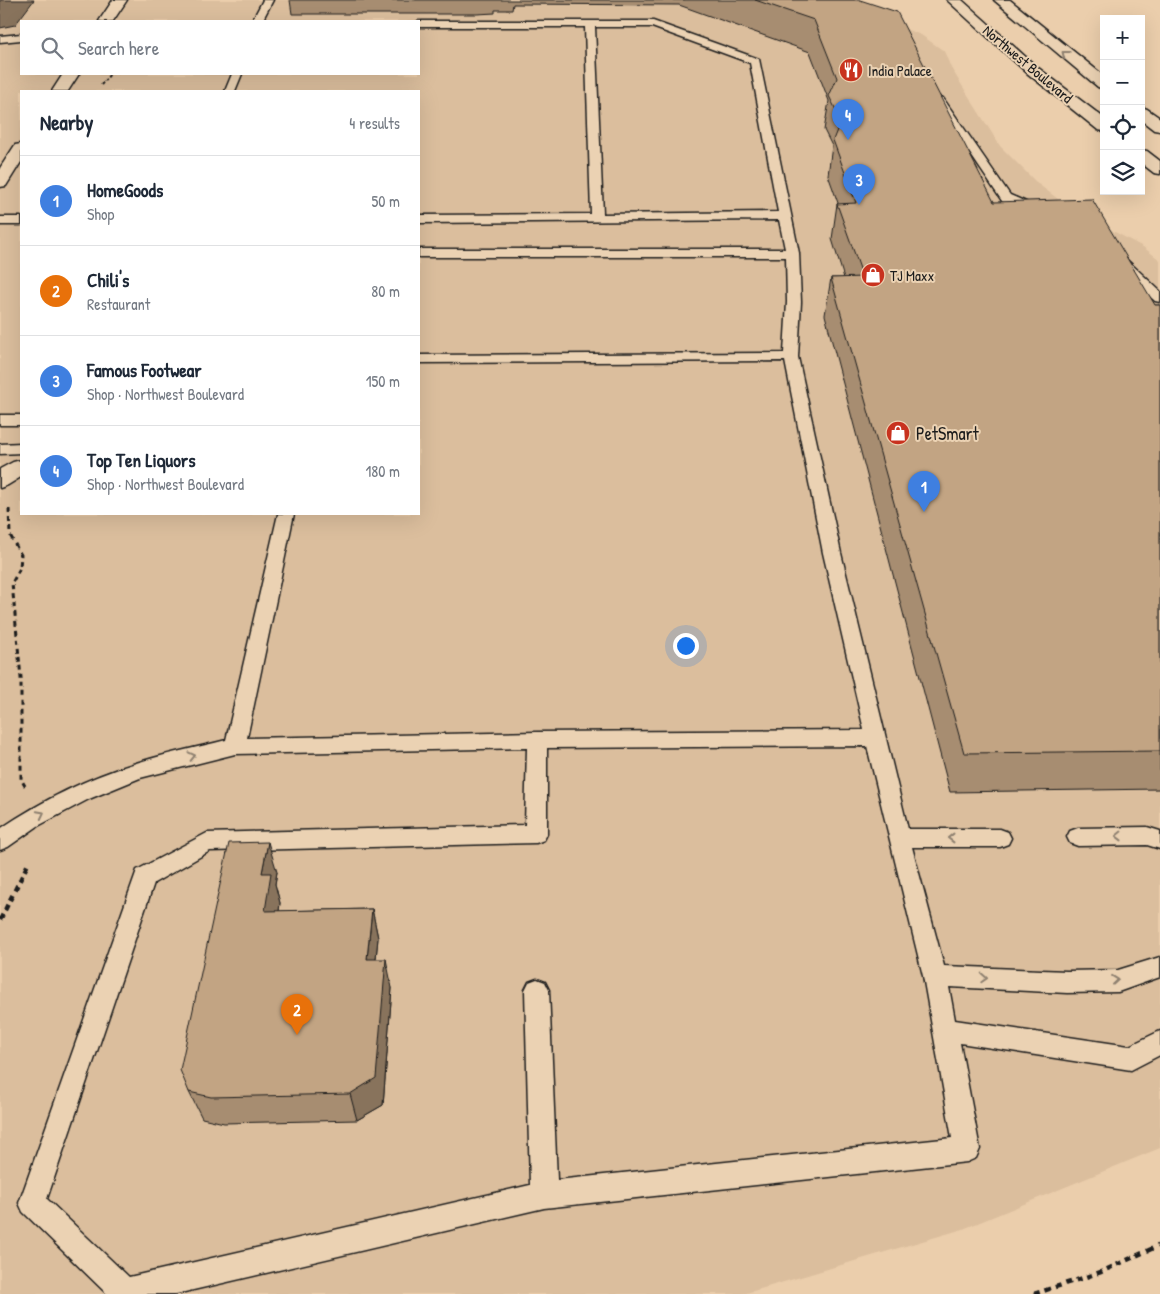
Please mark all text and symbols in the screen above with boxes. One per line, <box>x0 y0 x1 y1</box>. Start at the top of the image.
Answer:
map controls <box>1100 15 1145 195</box>
button: + <box>1100 15 1145 60</box>
search box <box>20 20 420 75</box>
street label: Northwest Boulevard <box>978 20 1078 108</box>
icon: search <box>38 34 66 62</box>
text: Search here <box>78 35 159 61</box>
one-way arrow <box>1062 51 1071 60</box>
restaurant icon: India Palace <box>838 57 864 83</box>
place label: India Palace <box>868 60 932 81</box>
button: − <box>1100 60 1145 105</box>
pin: 4 <box>832 99 864 140</box>
button: locate <box>1100 105 1145 150</box>
text: Nearby <box>40 108 93 137</box>
text: 4 results <box>349 112 400 134</box>
button: layers <box>1100 150 1145 195</box>
pin: 3 <box>843 164 875 205</box>
text: HomeGoods <box>87 177 163 203</box>
text: 1 <box>53 190 59 212</box>
text: 50 m <box>372 190 400 212</box>
text: Shop <box>87 203 114 225</box>
shop icon: TJ Maxx <box>860 262 886 288</box>
place label: TJ Maxx <box>890 265 935 286</box>
text: Chili's <box>87 267 129 293</box>
text: 2 <box>52 280 60 302</box>
text: 80 m <box>371 280 400 302</box>
text: Restaurant <box>87 293 150 315</box>
text: Famous Footwear <box>87 357 202 383</box>
text: 3 <box>52 370 60 392</box>
text: 150 m <box>366 370 400 392</box>
text: Shop · Northwest Boulevard <box>87 383 244 405</box>
shop icon: PetSmart <box>885 420 911 446</box>
place label: PetSmart <box>916 421 980 446</box>
text: Top Ten Liquors <box>87 447 195 473</box>
text: 4 <box>53 460 59 482</box>
text: 180 m <box>366 460 400 482</box>
pin: 1 <box>908 471 940 512</box>
text: Shop · Northwest Boulevard <box>87 473 244 495</box>
your location <box>673 633 699 659</box>
one-way arrow <box>187 751 196 762</box>
one-way arrow <box>35 810 44 820</box>
one-way arrow <box>1115 831 1123 842</box>
one-way arrow <box>947 833 955 843</box>
one-way arrow <box>980 973 988 984</box>
one-way arrow <box>1111 975 1119 986</box>
pin: 2 <box>281 994 313 1035</box>

